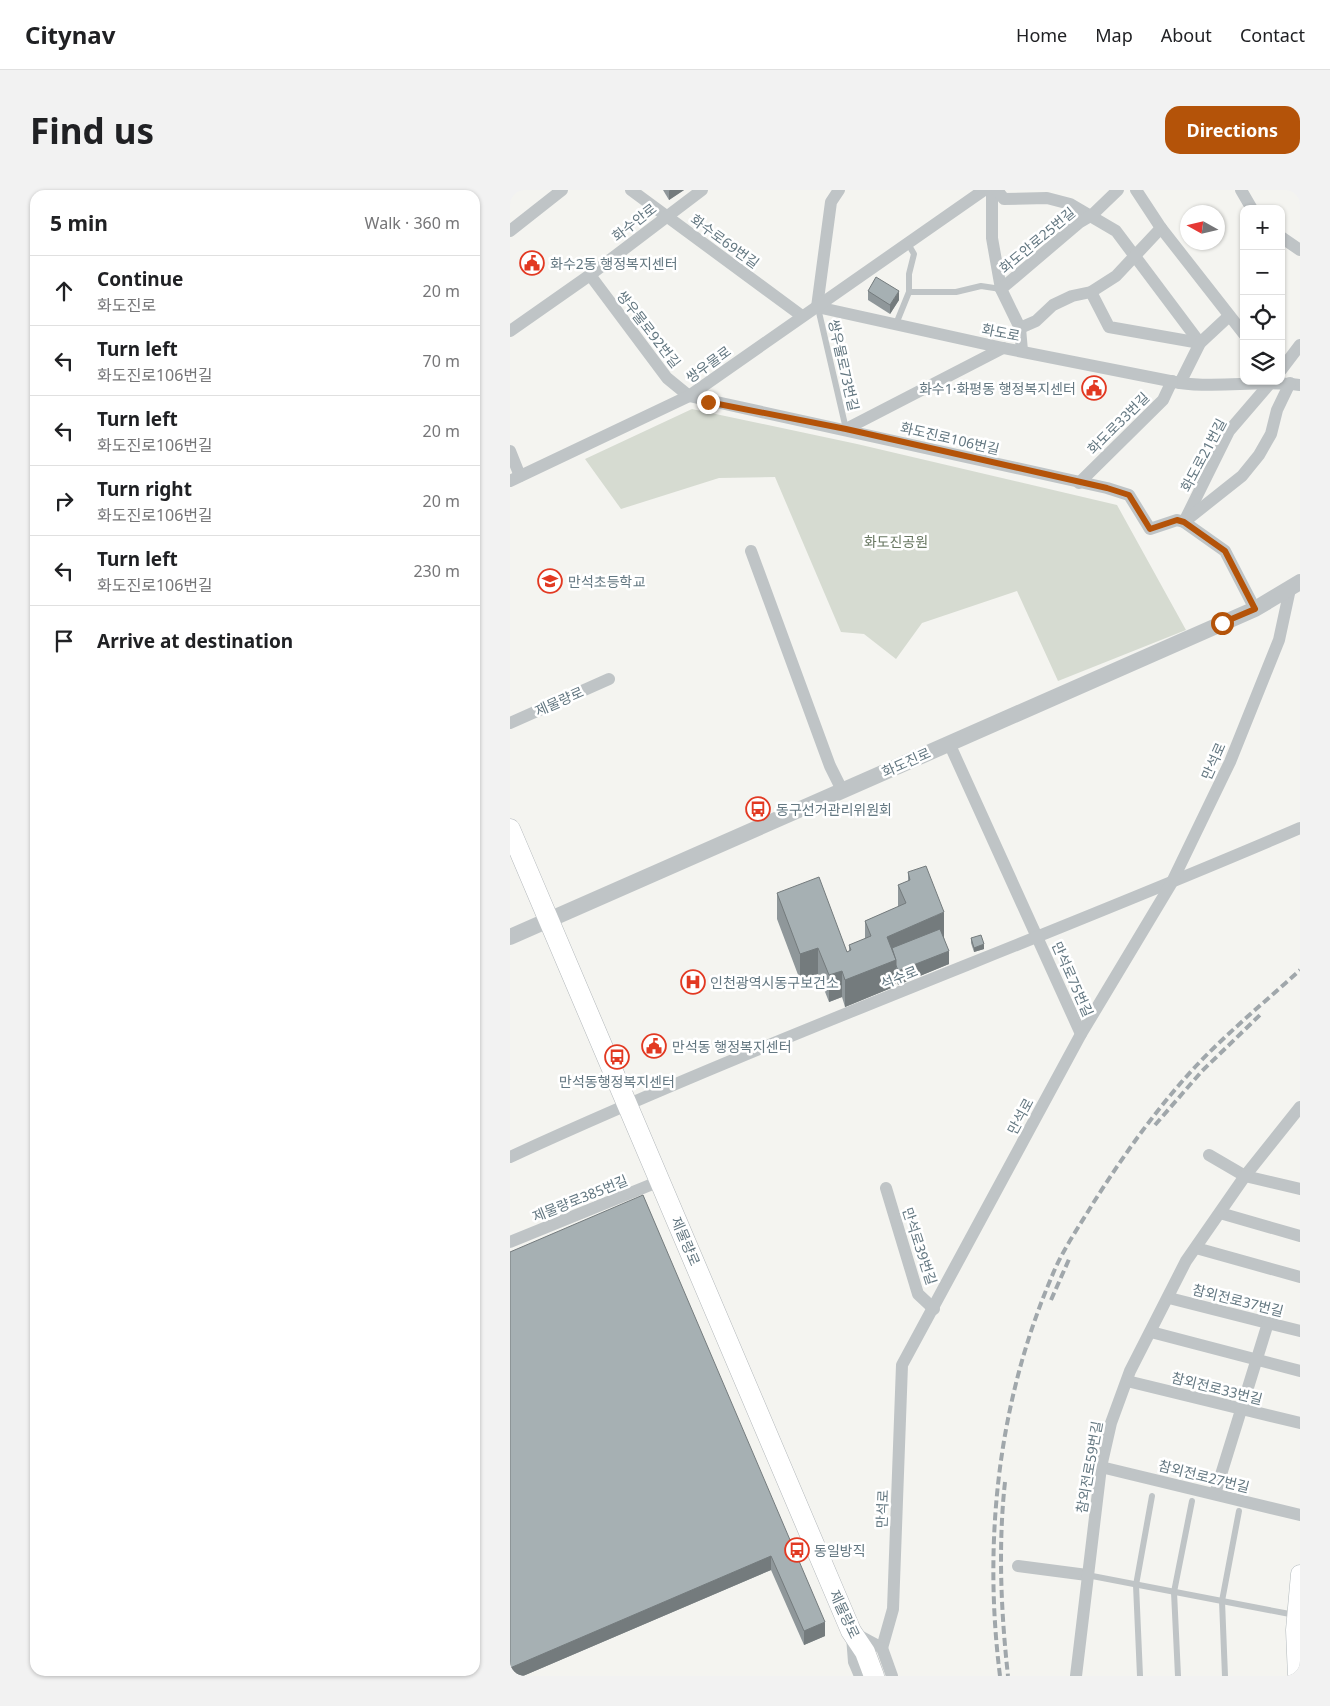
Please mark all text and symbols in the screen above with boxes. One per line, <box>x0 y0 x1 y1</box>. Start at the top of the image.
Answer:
text: Citynav <box>25 18 115 51</box>
text: Home <box>1016 23 1067 47</box>
text: Map <box>1095 23 1133 47</box>
text: About <box>1161 23 1212 47</box>
text: Contact <box>1240 23 1305 47</box>
button: Directions <box>1165 106 1300 154</box>
text: Find us <box>30 107 154 154</box>
street label: 화수안로 <box>608 199 660 245</box>
street label: 화도안로25번길 <box>995 203 1079 277</box>
north arrow <box>1180 205 1225 250</box>
map controls <box>1240 205 1285 385</box>
button: + <box>1240 205 1285 250</box>
text: 5 min <box>50 209 108 237</box>
street label: 화수로69번길 <box>687 210 763 272</box>
text: Walk · 360 m <box>365 212 460 234</box>
public building icon: 화수2동 행정복지센터 <box>519 250 545 276</box>
button: − <box>1240 250 1285 295</box>
place label: 화수2동 행정복지센터 <box>550 254 678 273</box>
text: Continue <box>97 266 183 292</box>
icon: ahead <box>50 277 78 305</box>
text: 20 m <box>423 280 460 302</box>
street label: 쌍우물로92번길 <box>613 286 685 372</box>
text: 화도진로 <box>97 294 156 316</box>
button: locate <box>1240 295 1285 340</box>
street label: 쌍우물로73번길 <box>824 317 864 413</box>
street label: 화도로 <box>980 319 1022 345</box>
text: Turn left <box>97 336 178 362</box>
button: layers <box>1240 340 1285 385</box>
street label: 쌍우물로 <box>682 341 735 387</box>
icon: left <box>50 347 78 375</box>
text: 70 m <box>423 350 460 372</box>
text: 화도진로106번길 <box>97 364 213 386</box>
public building icon: 화수1·화평동 행정복지센터 <box>1081 375 1107 401</box>
place label: 화수1·화평동 행정복지센터 <box>919 379 1076 398</box>
street label: 화도로33번길 <box>1083 388 1153 458</box>
route end <box>697 391 720 414</box>
text: Turn left <box>97 406 178 432</box>
street label: 화도로21번길 <box>1176 415 1230 495</box>
icon: left <box>50 417 78 445</box>
street label: 화도진로106번길 <box>899 417 1001 459</box>
text: 20 m <box>423 420 460 442</box>
text: 화도진로106번길 <box>97 434 213 456</box>
text: Turn right <box>97 476 192 502</box>
icon: right <box>50 487 78 515</box>
text: 20 m <box>423 490 460 512</box>
text: 화도진로106번길 <box>97 504 213 526</box>
park label: 화도진공원 <box>864 532 928 551</box>
text: Turn left <box>97 546 178 572</box>
icon: left <box>50 557 78 585</box>
text: 230 m <box>413 560 460 582</box>
school or university icon: 만석초등학교 <box>537 568 563 594</box>
place label: 만석초등학교 <box>568 572 645 591</box>
text: 화도진로106번길 <box>97 574 213 596</box>
route start <box>1211 612 1234 635</box>
icon: arrive <box>50 627 78 655</box>
text: Arrive at destination <box>97 628 293 654</box>
street label: 제물량로 <box>532 682 587 720</box>
street label: 만석로 <box>1196 739 1230 783</box>
street label: 화도진로 <box>879 743 934 781</box>
bus stop icon: 동구선거관리위원회 <box>745 796 771 822</box>
place label: 동구선거관리위원회 <box>776 800 892 819</box>
street label: 만석로75번길 <box>1048 938 1098 1020</box>
street label: 석수로 <box>878 961 921 993</box>
hospital icon: 인천광역시동구보건소 <box>680 969 706 995</box>
place label: 인천광역시동구보건소 <box>710 973 839 992</box>
public building icon: 만석동 행정복지센터 <box>641 1033 667 1059</box>
place label: 만석동 행정복지센터 <box>672 1037 792 1056</box>
bus stop icon: 만석동행정복지센터 <box>604 1044 630 1070</box>
place label: 만석동행정복지센터 <box>559 1072 675 1091</box>
street label: 만석로 <box>1003 1094 1038 1138</box>
street label: 제물량로385번길 <box>529 1170 631 1226</box>
street label: 만석로39번길 <box>899 1205 941 1287</box>
street label: 제물량로 <box>667 1214 705 1269</box>
street label: 참외전로37번길 <box>1190 1279 1286 1321</box>
street label: 참외전로33번길 <box>1169 1367 1265 1409</box>
street label: 참외전로59번길 <box>1072 1419 1106 1515</box>
street label: 참외전로27번길 <box>1156 1455 1252 1497</box>
street label: 만석로 <box>872 1489 892 1529</box>
bus stop icon: 동일방직 <box>784 1537 810 1563</box>
place label: 동일방직 <box>814 1541 866 1560</box>
street label: 제물량로 <box>826 1587 865 1641</box>

